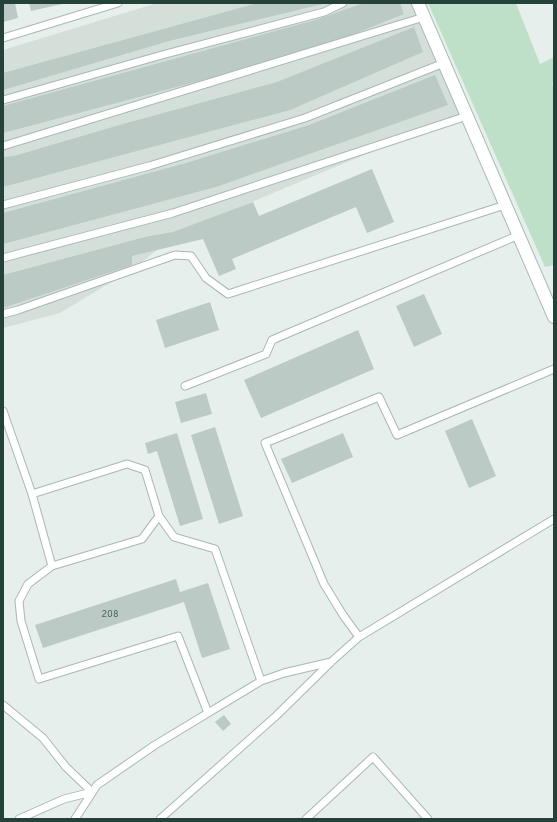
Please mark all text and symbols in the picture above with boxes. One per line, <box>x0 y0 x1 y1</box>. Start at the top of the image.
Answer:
house number: 208 <box>102 609 118 620</box>

